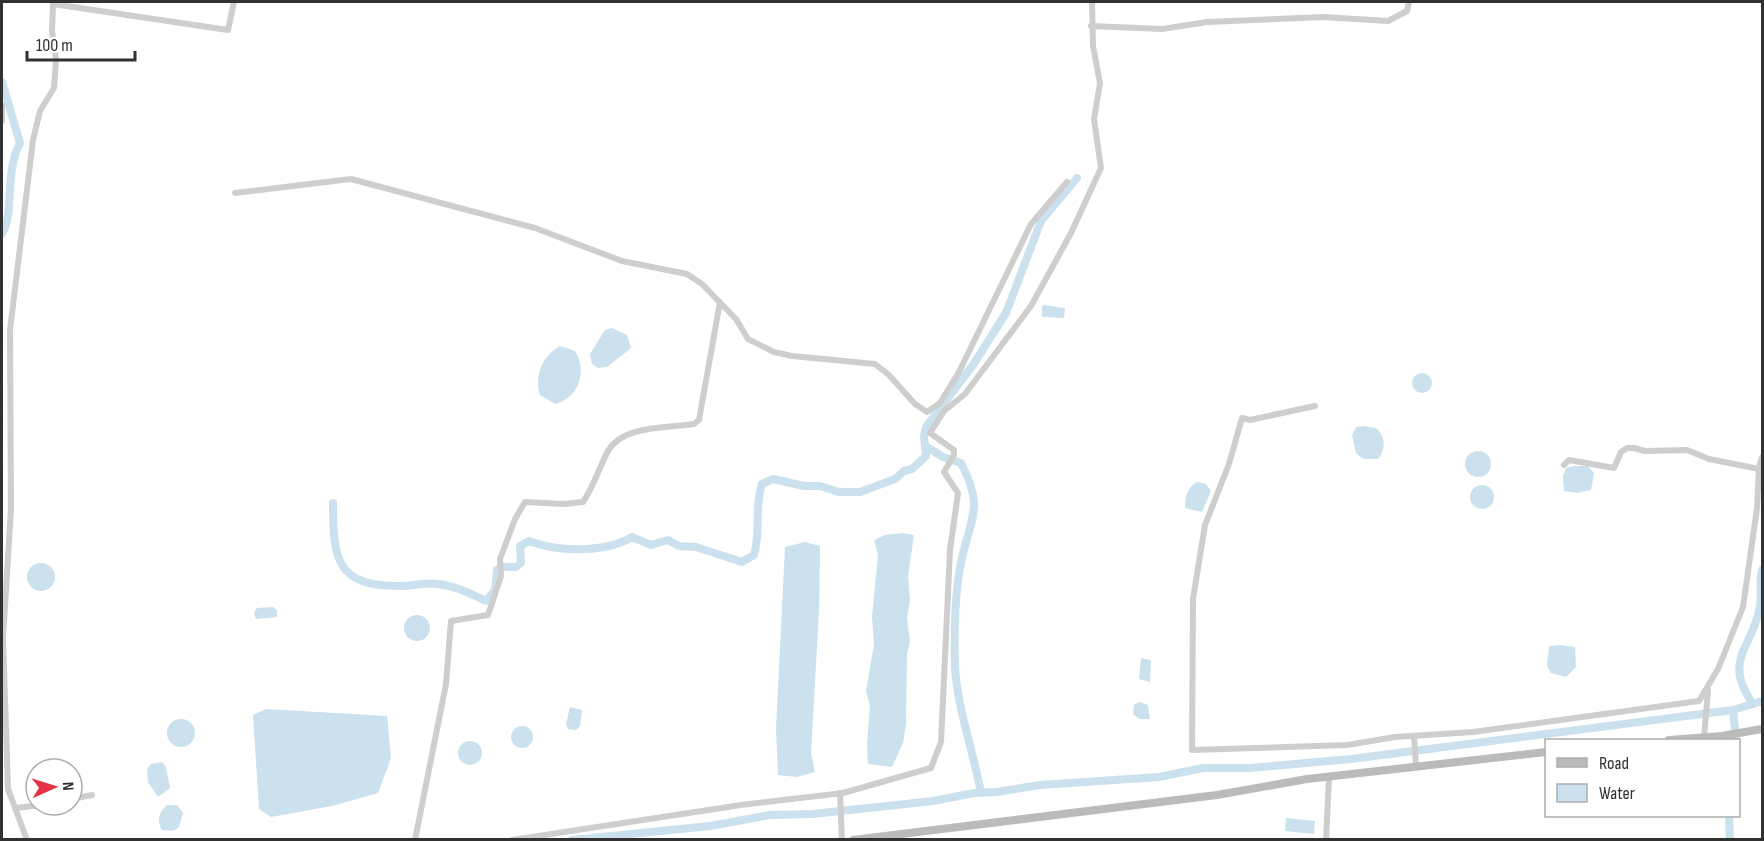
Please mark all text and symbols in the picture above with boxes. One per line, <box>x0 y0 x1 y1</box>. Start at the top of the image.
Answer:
scale bar <box>27 24 135 62</box>
text: 100 m <box>36 35 73 56</box>
legend <box>1545 739 1740 817</box>
text: Road <box>1599 753 1629 774</box>
north arrow <box>24 757 84 817</box>
text: N <box>58 782 77 791</box>
text: Water <box>1599 783 1635 804</box>

